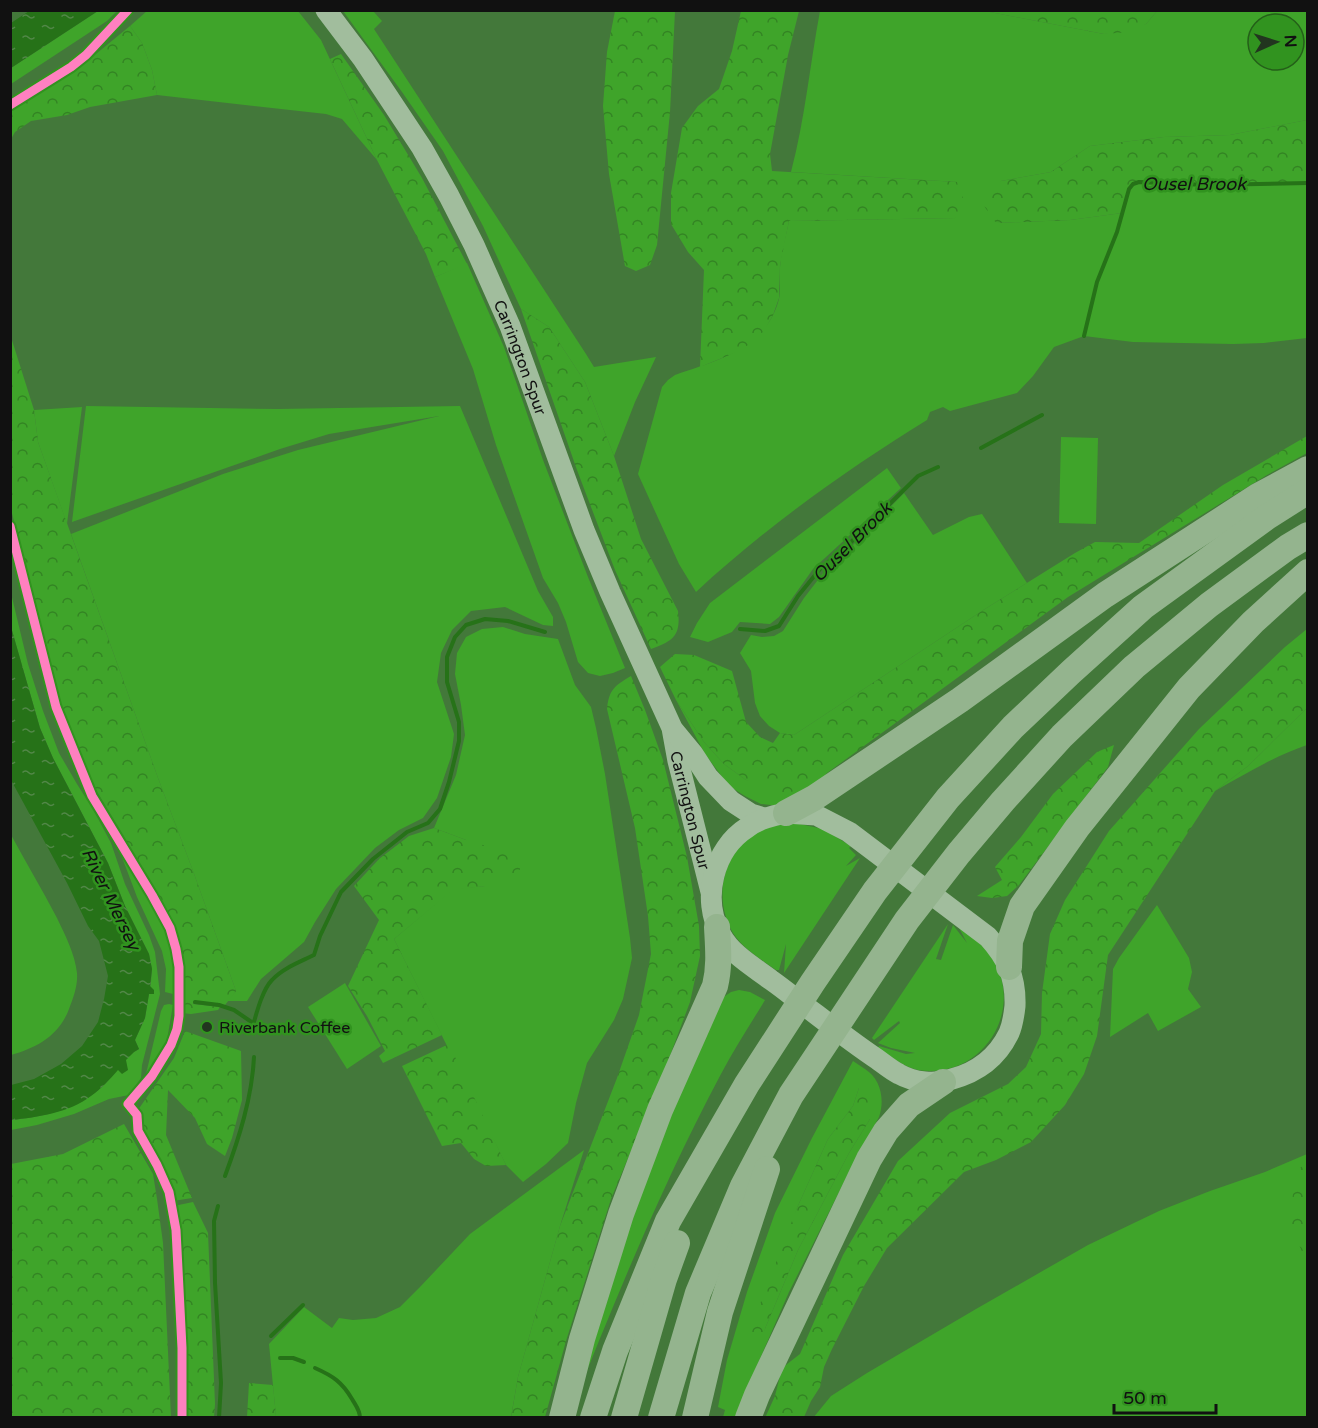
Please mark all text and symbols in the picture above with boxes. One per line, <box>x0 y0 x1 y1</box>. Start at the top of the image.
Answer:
north arrow <box>1246 12 1306 72</box>
text: N <box>1280 34 1300 48</box>
water label: Ousel Brook <box>1142 173 1247 195</box>
street label: Carrington Spur <box>489 297 551 419</box>
water label: Ousel Brook <box>807 497 897 587</box>
street label: Carrington Spur <box>665 750 714 873</box>
water label: River Mersey <box>77 844 146 956</box>
place label: Riverbank Coffee <box>219 1018 350 1038</box>
marker: Riverbank Coffee <box>200 1020 214 1034</box>
scale bar <box>1114 1377 1216 1415</box>
text: 50 m <box>1123 1387 1167 1409</box>

